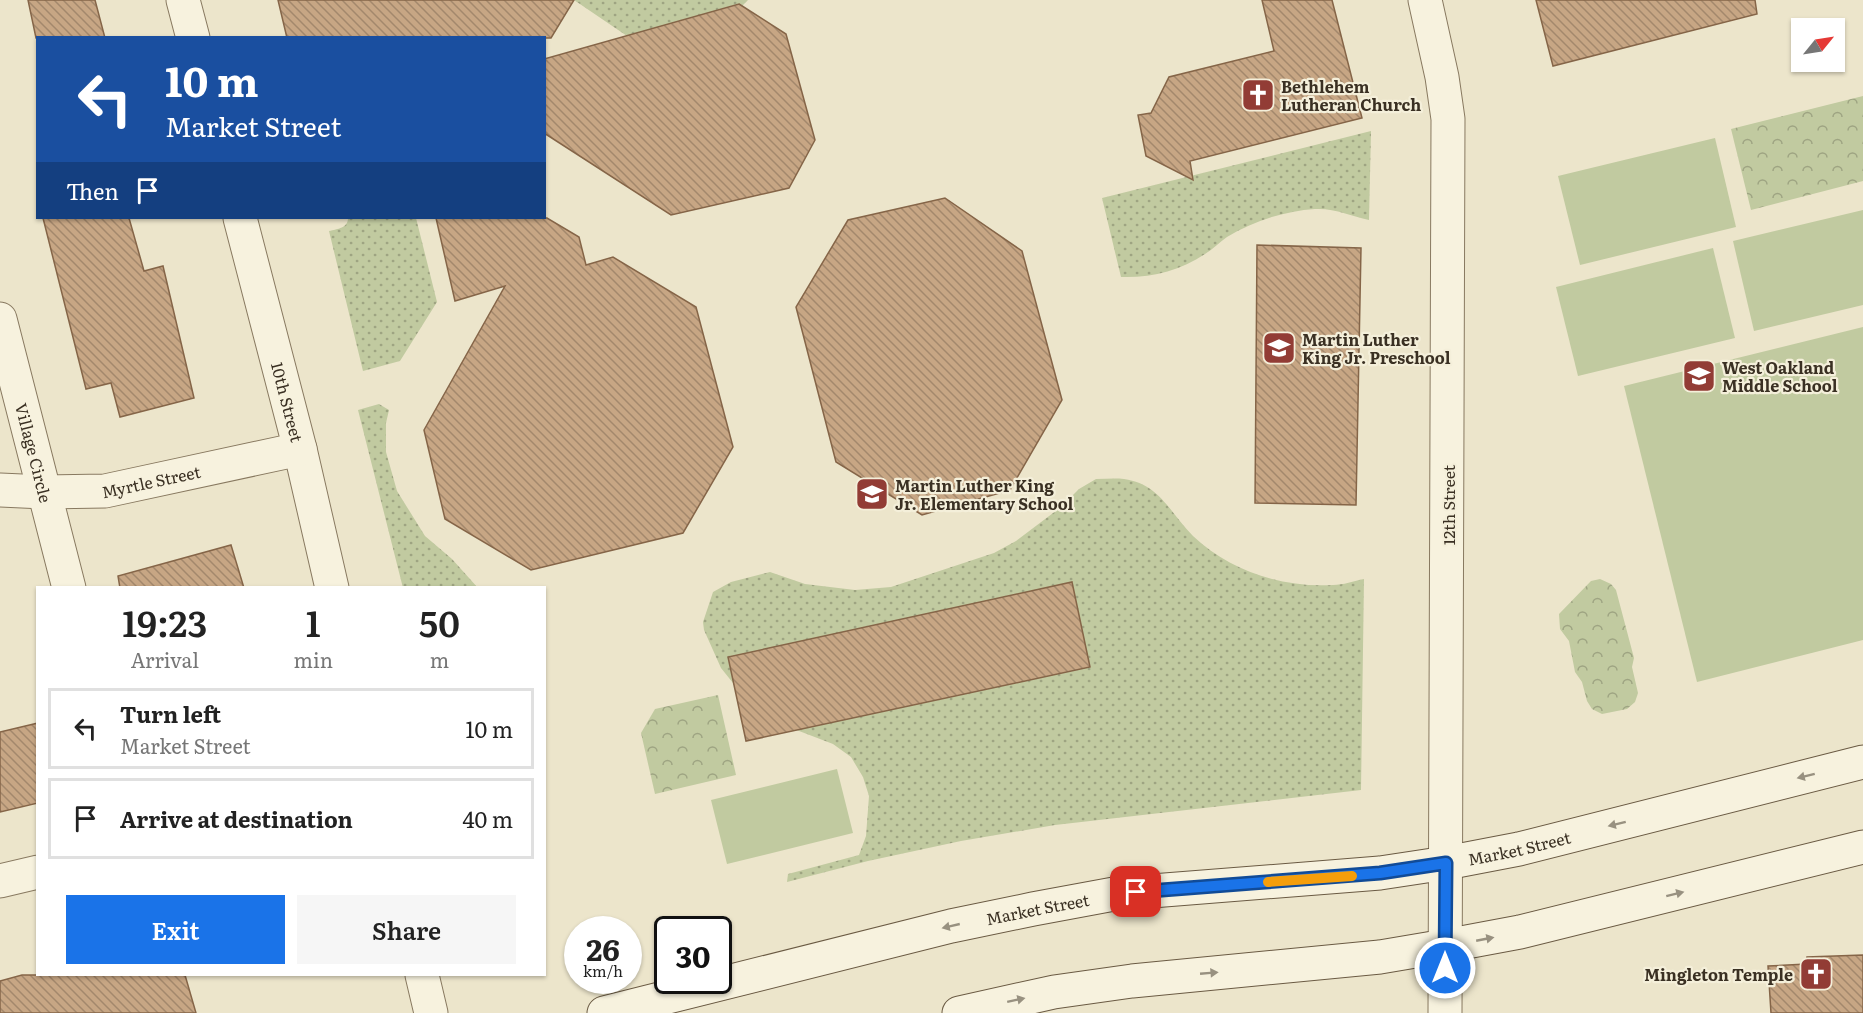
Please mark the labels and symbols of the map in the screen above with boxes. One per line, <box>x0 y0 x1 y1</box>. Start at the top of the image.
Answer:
north arrow <box>1791 18 1845 72</box>
place label: Bethlehem Lutheran Church <box>1281 74 1421 116</box>
church icon: Bethlehem Lutheran Church <box>1240 77 1276 113</box>
place label: Martin Luther King Jr. Preschool <box>1302 327 1451 369</box>
school or university icon: Martin Luther King Jr. Preschool <box>1261 330 1297 366</box>
place label: West Oakland Middle School <box>1722 355 1838 397</box>
school or university icon: West Oakland Middle School <box>1681 358 1717 394</box>
street label: 10th Street <box>266 359 310 445</box>
street label: Village Circle <box>10 400 59 505</box>
street label: Myrtle Street <box>99 459 203 503</box>
street label: 12th Street <box>1436 464 1460 545</box>
place label: Martin Luther King Jr. Elementary School <box>895 473 1074 515</box>
school or university icon: Martin Luther King Jr. Elementary School <box>854 476 890 512</box>
one-way arrow <box>1797 772 1815 782</box>
one-way arrow <box>1608 820 1626 830</box>
street label: Market Street <box>1466 824 1573 871</box>
pin <box>1110 866 1161 917</box>
street label: Market Street <box>984 887 1092 930</box>
one-way arrow <box>1666 888 1684 898</box>
speed limit sign: 30 <box>654 916 732 994</box>
one-way arrow <box>942 921 961 931</box>
one-way arrow <box>1476 934 1495 943</box>
position arrow <box>1413 936 1477 1000</box>
church icon: Mingleton Temple <box>1798 956 1834 992</box>
place label: Mingleton Temple <box>1644 962 1793 986</box>
one-way arrow <box>1199 968 1218 978</box>
one-way arrow <box>1007 995 1026 1004</box>

